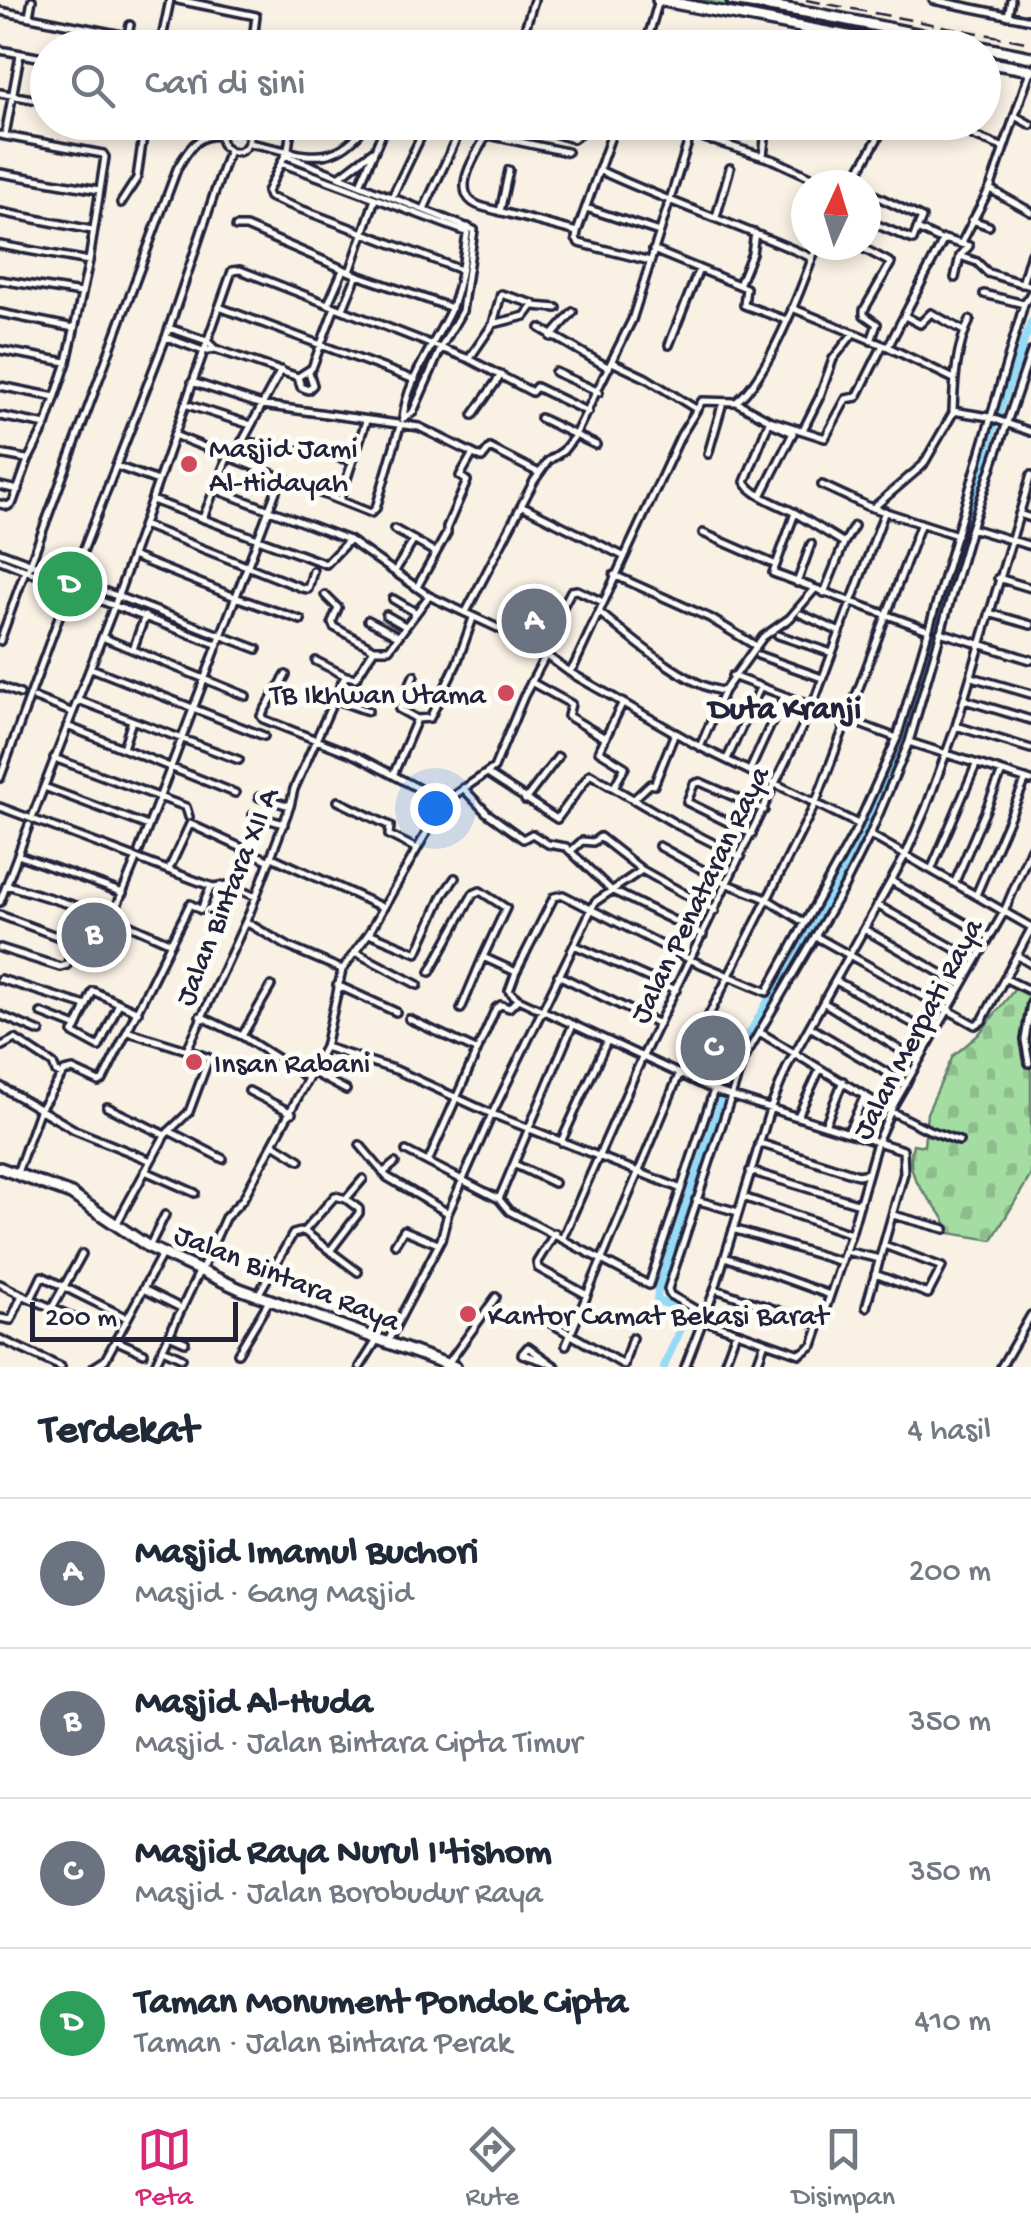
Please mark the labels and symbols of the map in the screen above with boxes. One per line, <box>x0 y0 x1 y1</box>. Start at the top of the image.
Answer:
north arrow <box>791 170 881 260</box>
place label: Masjid Jami Al-Hidayah <box>209 434 358 503</box>
marker: Masjid Jami Al-Hidayah <box>178 453 200 475</box>
pin: D <box>38 546 102 622</box>
pin: A <box>502 584 566 658</box>
place label: TB Ikhwan Utama <box>268 680 487 715</box>
marker: TB Ikhwan Utama <box>495 682 517 704</box>
district label: Duta Kranji <box>706 692 861 730</box>
street label: Jalan Penataran Raya <box>625 761 780 1030</box>
street label: Jalan Bintara XII A <box>170 783 289 1012</box>
your location <box>410 783 461 834</box>
pin: B <box>62 898 126 972</box>
street label: Jalan Merpati Raya <box>847 912 994 1147</box>
pin: C <box>680 1010 746 1086</box>
place label: Insan Rabani <box>214 1049 370 1084</box>
marker: Insan Rabani <box>183 1051 205 1073</box>
street label: Jalan Bintara Raya <box>168 1219 406 1342</box>
scale bar <box>30 1297 238 1342</box>
place label: Kantor Camat Bekasi Barat <box>488 1301 831 1336</box>
marker: Kantor Camat Bekasi Barat <box>457 1303 479 1325</box>

